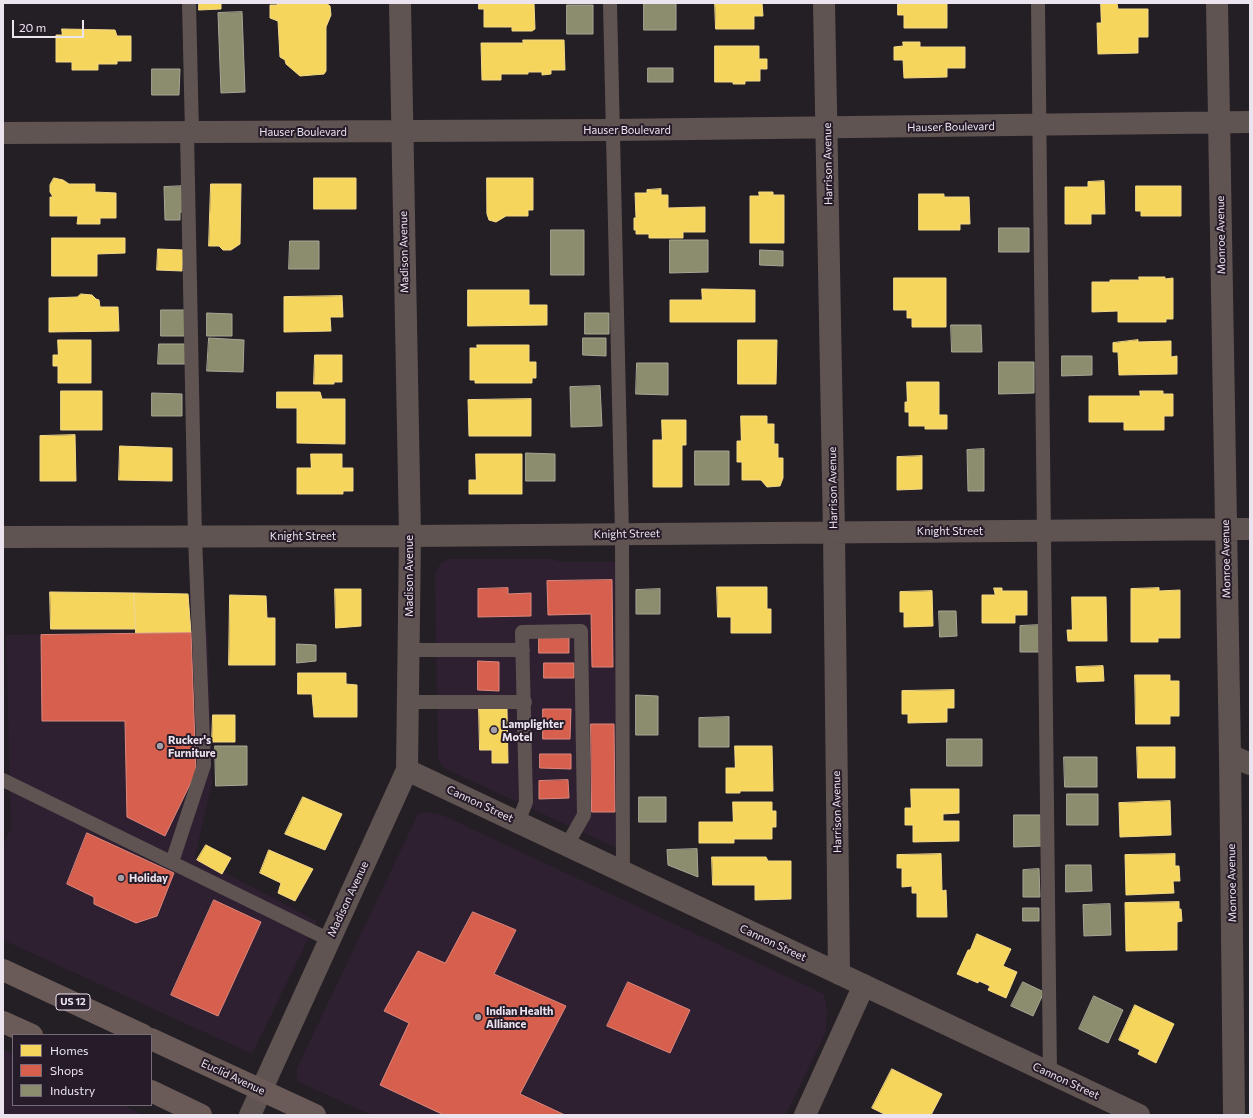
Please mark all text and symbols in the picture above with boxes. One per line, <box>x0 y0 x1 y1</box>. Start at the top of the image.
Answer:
scale bar <box>14 12 86 38</box>
text: 20 m <box>19 20 46 34</box>
street label: Hauser Boulevard <box>907 120 995 134</box>
street label: Hauser Boulevard <box>583 123 671 137</box>
street label: Harrison Avenue <box>821 123 835 205</box>
street label: Hauser Boulevard <box>259 125 347 139</box>
street label: Monroe Avenue <box>1214 196 1228 274</box>
street label: Madison Avenue <box>397 211 411 293</box>
street label: Harrison Avenue <box>826 447 840 529</box>
street label: Monroe Avenue <box>1219 520 1233 598</box>
street label: Knight Street <box>917 524 983 538</box>
street label: Knight Street <box>594 527 660 541</box>
street label: Knight Street <box>270 529 336 543</box>
street label: Madison Avenue <box>402 535 416 617</box>
place label: Lamplighter Motel <box>502 717 564 743</box>
marker: Lamplighter Motel <box>489 725 499 735</box>
place label: Rucker's Furniture <box>168 733 216 759</box>
marker: Rucker's Furniture <box>155 741 165 751</box>
street label: Harrison Avenue <box>830 771 844 853</box>
street label: Cannon Street <box>445 783 515 825</box>
street label: Monroe Avenue <box>1225 844 1239 922</box>
street label: Madison Avenue <box>325 859 371 939</box>
place label: Holiday <box>129 871 168 885</box>
marker: Holiday <box>116 873 126 883</box>
street label: Cannon Street <box>738 922 808 964</box>
road number: US 12 <box>56 994 90 1010</box>
place label: Indian Health Alliance <box>486 1004 553 1030</box>
marker: Indian Health Alliance <box>473 1012 483 1022</box>
legend <box>12 1034 152 1106</box>
text: Homes <box>50 1043 88 1057</box>
street label: Euclid Avenue <box>199 1056 267 1098</box>
street label: Cannon Street <box>1031 1060 1101 1102</box>
text: Shops <box>50 1063 84 1077</box>
text: Industry <box>50 1083 95 1097</box>

